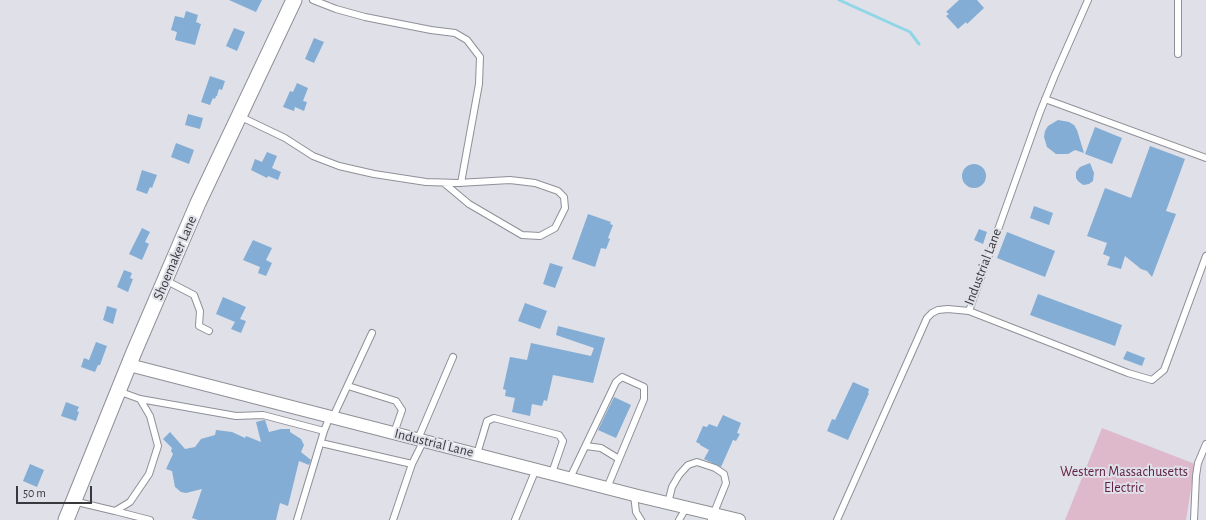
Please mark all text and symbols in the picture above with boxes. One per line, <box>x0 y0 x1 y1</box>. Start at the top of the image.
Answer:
street label: Shoemaker Lane <box>150 213 200 303</box>
street label: Industrial Lane <box>961 226 1005 308</box>
street label: Industrial Lane <box>393 425 475 461</box>
park label: Western Massachusetts Electric <box>1060 464 1188 496</box>
scale bar <box>18 478 94 504</box>
text: 50 m <box>23 487 46 499</box>

